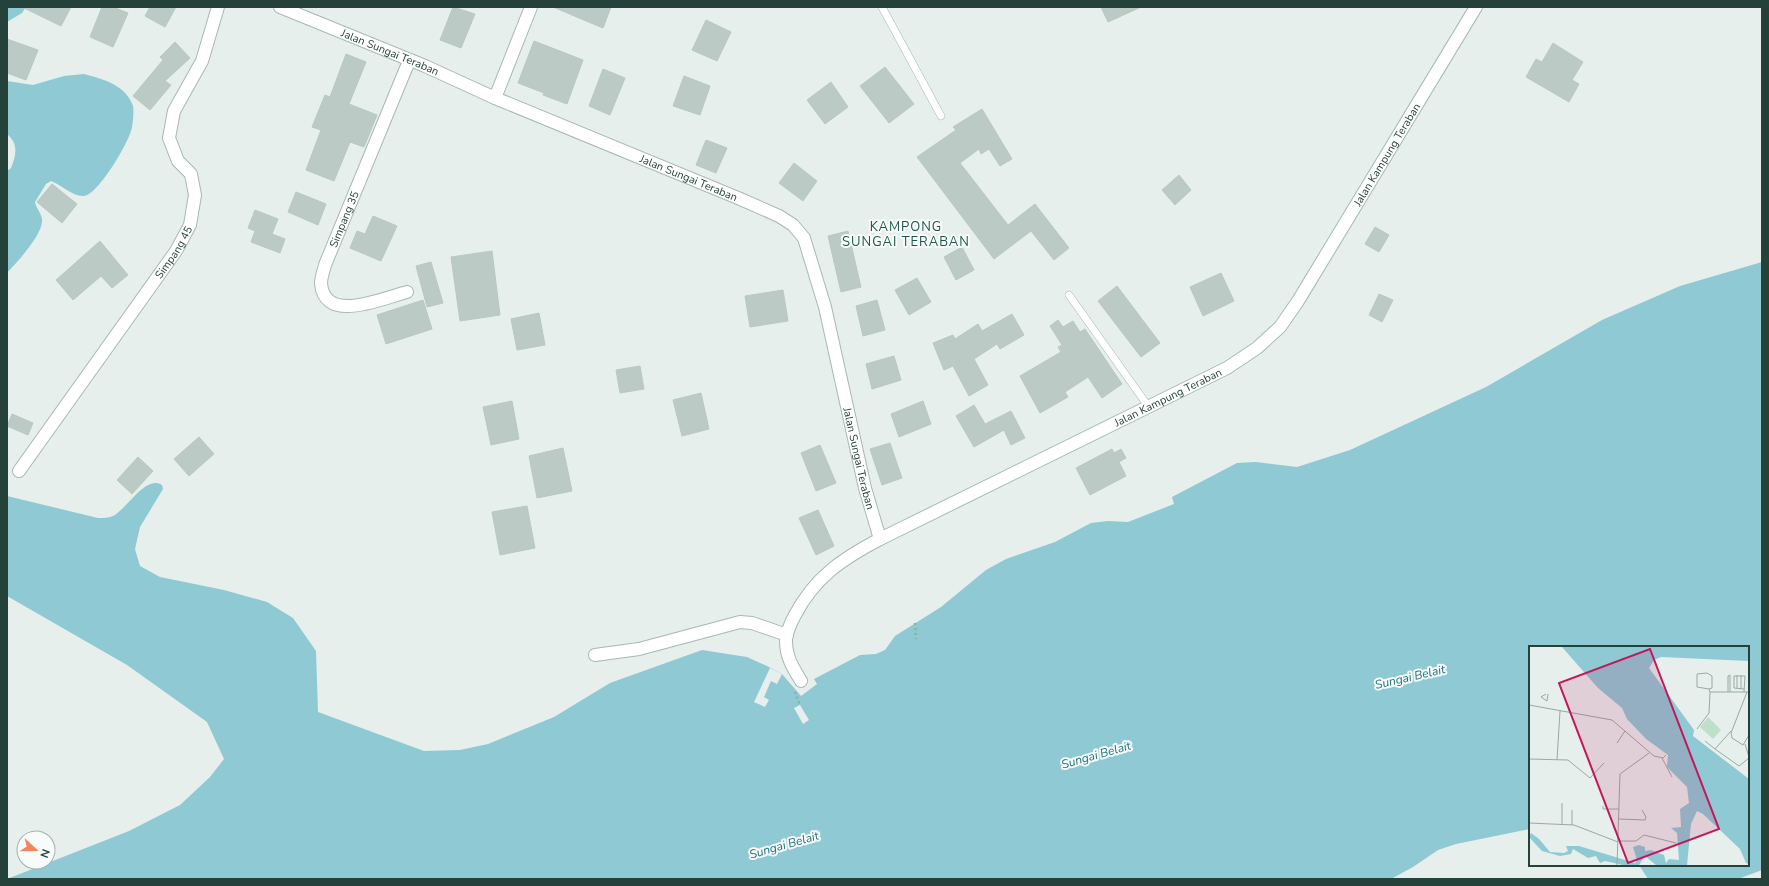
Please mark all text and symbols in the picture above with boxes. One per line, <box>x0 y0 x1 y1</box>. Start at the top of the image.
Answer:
street label: Jalan Sungai Teraban <box>338 25 441 79</box>
street label: Jalan Kampung Teraban <box>1350 100 1424 210</box>
street label: Jalan Sungai Teraban <box>636 151 740 205</box>
street label: Simpang 35 <box>326 189 363 250</box>
district label: KAMPONG SUNGAI TERABAN <box>842 218 970 251</box>
street label: Simpang 45 <box>152 223 196 282</box>
street label: Jalan Kampung Teraban <box>1111 365 1224 431</box>
street label: Jalan Sungai Teraban <box>839 405 878 511</box>
inset map <box>1529 646 1749 866</box>
water label: Sungai Belait <box>1373 661 1447 693</box>
water label: Sungai Belait <box>1059 737 1133 773</box>
water label: Sungai Belait <box>747 827 821 863</box>
north arrow <box>16 830 56 870</box>
text: N <box>36 847 53 860</box>

